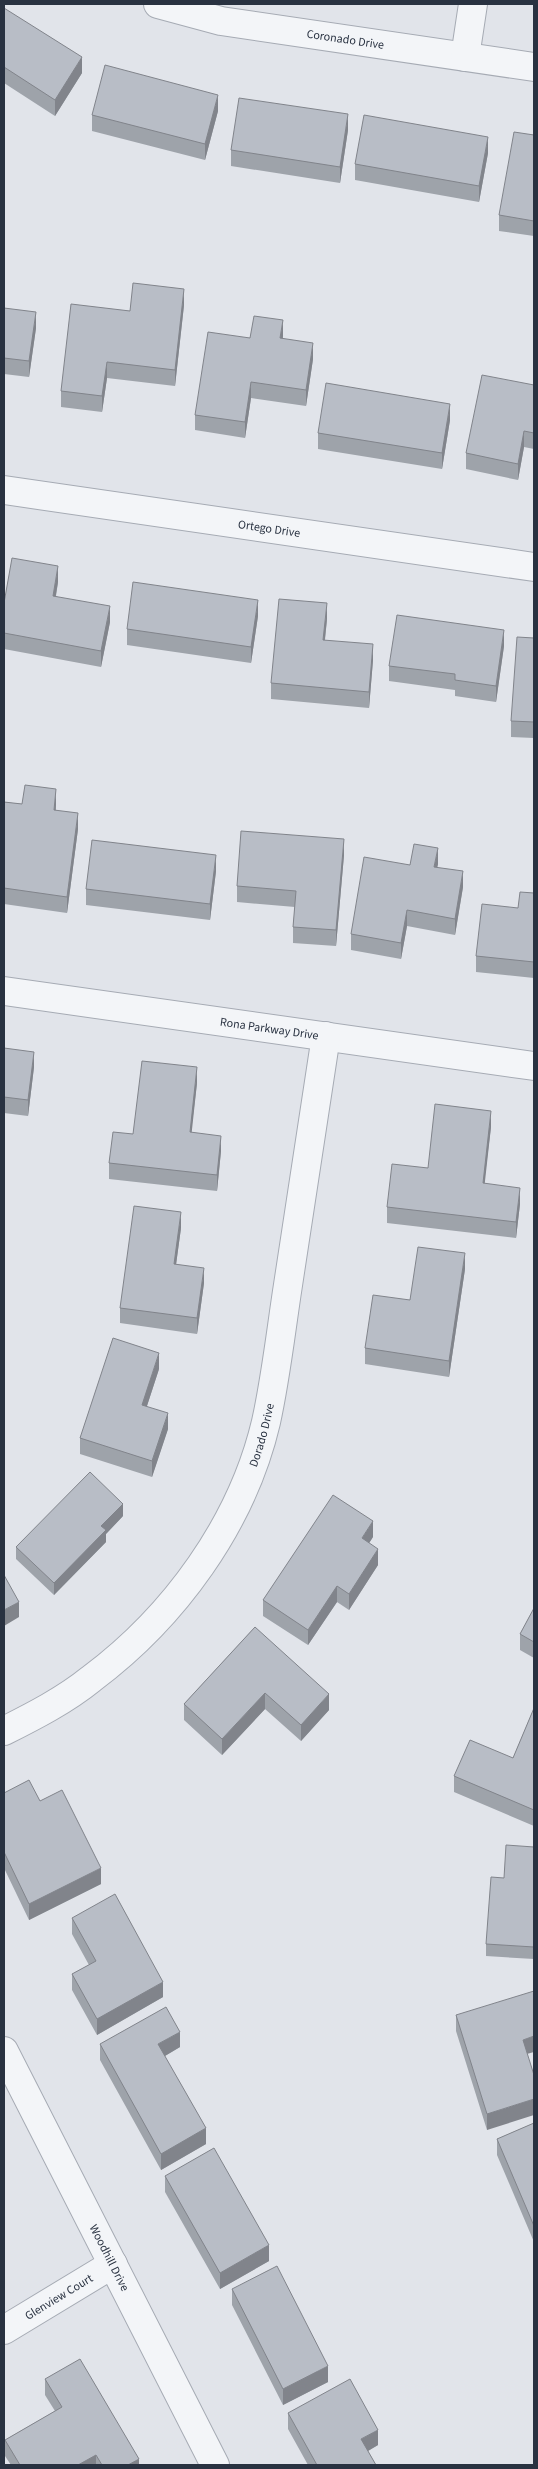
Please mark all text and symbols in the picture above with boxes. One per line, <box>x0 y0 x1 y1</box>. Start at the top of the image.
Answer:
street label: Coronado Drive <box>305 26 385 54</box>
street label: Ortego Drive <box>237 516 301 542</box>
street label: Rona Parkway Drive <box>219 1014 320 1044</box>
street label: Dorado Drive <box>245 1402 279 1469</box>
street label: Woodhill Drive <box>85 2221 133 2294</box>
street label: Glenview Court <box>22 2270 96 2324</box>

